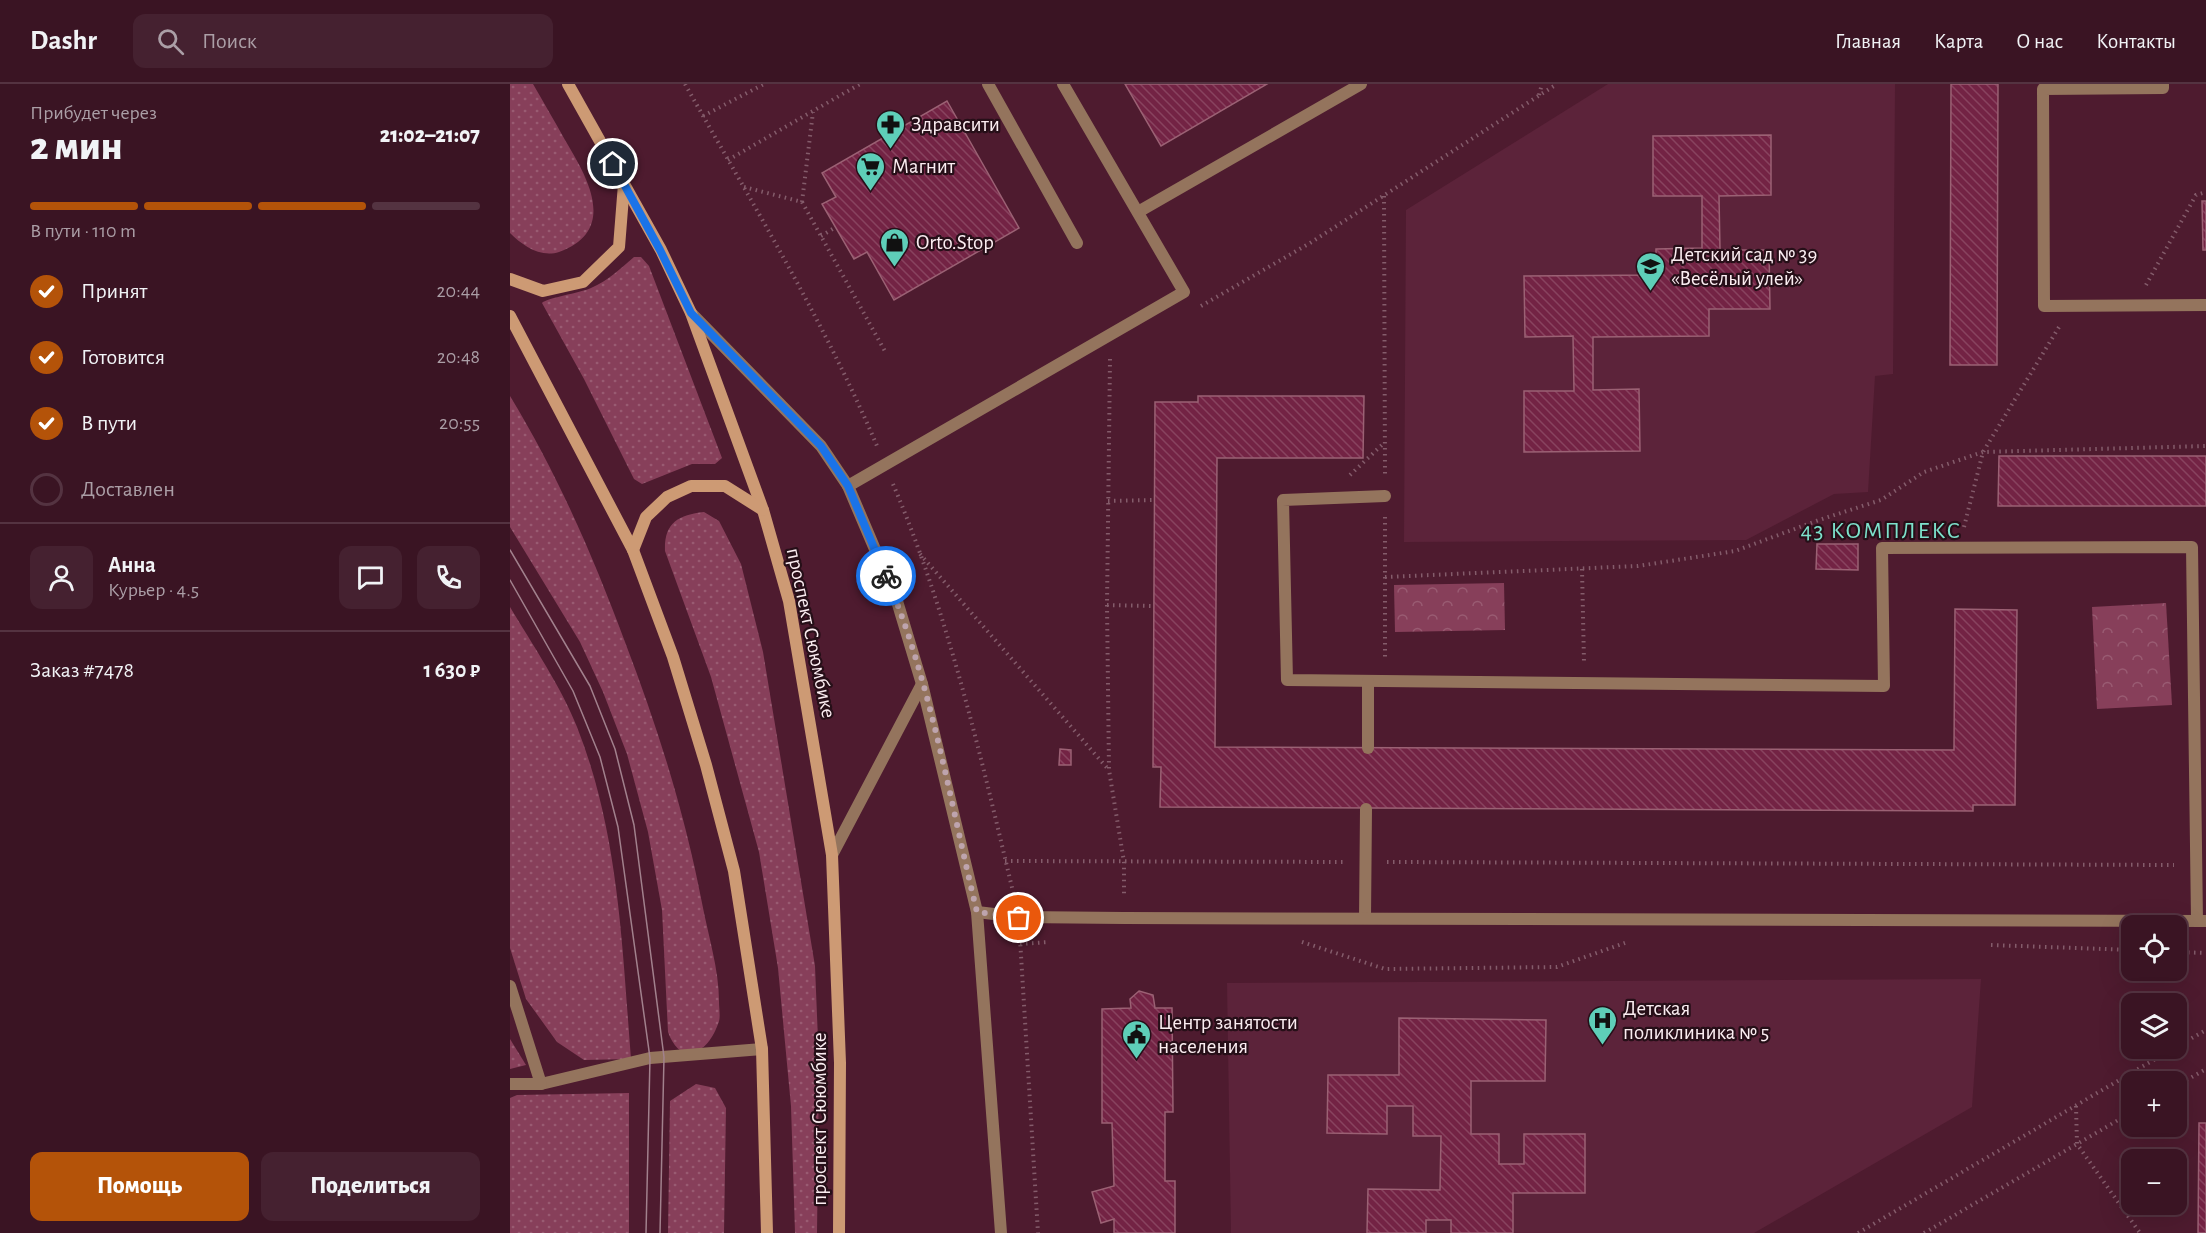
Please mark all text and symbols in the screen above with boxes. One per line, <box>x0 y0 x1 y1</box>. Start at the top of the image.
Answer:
search box <box>133 14 553 68</box>
icon: search <box>154 25 187 58</box>
text: Dashr <box>30 27 97 55</box>
text: Поиск <box>202 30 257 52</box>
text: Главная <box>1835 31 1901 52</box>
text: Карта <box>1934 31 1983 52</box>
text: О нас <box>2016 31 2063 52</box>
text: Контакты <box>2096 31 2176 52</box>
text: Прибудет через <box>30 103 157 123</box>
pharmacy icon: Здравсити <box>874 108 906 150</box>
place label: Здравсити <box>911 114 1000 135</box>
text: 21:02–21:07 <box>380 124 480 146</box>
text: 2 мин <box>30 128 123 167</box>
pin <box>587 138 638 189</box>
icon: home <box>596 147 629 180</box>
supermarket icon: Магнит <box>855 150 887 192</box>
place label: Магнит <box>892 156 956 177</box>
text: В пути · 110 m <box>30 221 136 241</box>
shop icon: Orto.Stop <box>879 226 911 268</box>
place label: Orto.Stop <box>916 232 994 253</box>
place label: Детский сад № 39 «Весёлый улей» <box>1671 244 1817 289</box>
school or university icon: Детский сад № 39 «Весёлый улей» <box>1634 250 1666 292</box>
icon: check <box>30 275 63 308</box>
text: Принят <box>81 280 147 302</box>
text: 20:44 <box>437 281 480 301</box>
icon: check <box>30 341 63 374</box>
text: Готовится <box>81 346 165 368</box>
text: 20:48 <box>437 347 480 367</box>
icon: check <box>30 407 63 440</box>
text: В пути <box>81 412 137 434</box>
text: 20:55 <box>439 413 480 433</box>
text: Доставлен <box>81 478 175 500</box>
district label: 43 КОМПЛЕКС <box>1801 519 1961 543</box>
button: person <box>30 546 93 609</box>
button: chat <box>339 546 402 609</box>
button: phone <box>417 546 480 609</box>
street label: проспект Сююмбике <box>783 546 839 720</box>
courier <box>856 546 916 606</box>
text: Анна <box>108 554 156 576</box>
icon: bike <box>870 560 903 593</box>
text: Курьер · 4.5 <box>108 580 199 600</box>
text: Заказ #7478 <box>30 659 134 681</box>
text: 1 630 ₽ <box>424 659 480 681</box>
pin <box>993 892 1044 943</box>
icon: bag <box>1002 901 1035 934</box>
map controls <box>2121 915 2187 1215</box>
button: locate <box>2121 915 2187 981</box>
button: layers <box>2121 993 2187 1059</box>
place label: Детская поликлиника № 5 <box>1623 998 1769 1043</box>
hospital icon: Детская поликлиника № 5 <box>1586 1004 1618 1046</box>
place label: Центр занятости населения <box>1158 1012 1298 1057</box>
public building icon: Центр занятости населения <box>1121 1018 1153 1060</box>
street label: проспект Сююмбике <box>809 1032 830 1206</box>
button: + <box>2121 1071 2187 1137</box>
button: − <box>2121 1149 2187 1215</box>
button: Помощь <box>30 1152 249 1221</box>
button: Поделиться <box>261 1152 480 1221</box>

